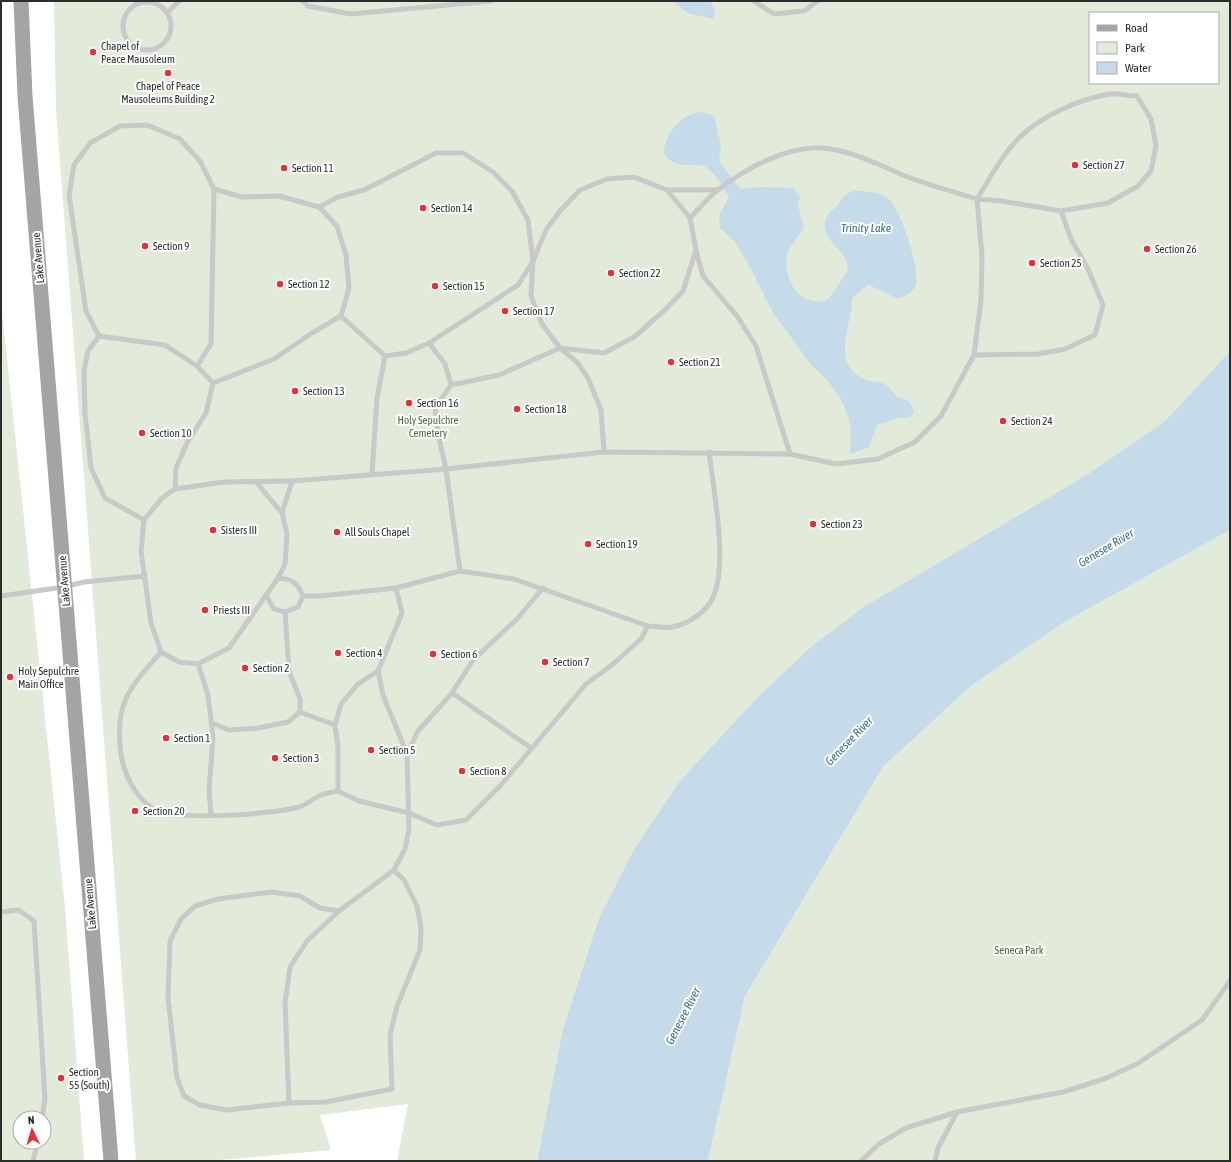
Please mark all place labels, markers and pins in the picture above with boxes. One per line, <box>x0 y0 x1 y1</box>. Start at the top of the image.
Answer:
place label: Chapel of Peace Mausoleum <box>101 40 175 65</box>
marker: Chapel of Peace Mausoleum <box>88 47 98 57</box>
marker: Chapel of Peace Mausoleums Building 2 <box>163 68 173 78</box>
place label: Chapel of Peace Mausoleums Building 2 <box>121 80 215 105</box>
place label: Section 27 <box>1083 159 1125 171</box>
marker: Section 27 <box>1070 160 1080 170</box>
place label: Section 11 <box>292 162 334 174</box>
marker: Section 11 <box>279 163 289 173</box>
place label: Section 14 <box>431 202 473 214</box>
marker: Section 14 <box>418 203 428 213</box>
place label: Section 9 <box>153 240 190 252</box>
marker: Section 9 <box>140 241 150 251</box>
place label: Section 26 <box>1155 243 1197 255</box>
marker: Section 26 <box>1142 244 1152 254</box>
place label: Section 25 <box>1040 257 1082 269</box>
marker: Section 25 <box>1027 258 1037 268</box>
place label: Section 22 <box>619 267 661 279</box>
marker: Section 22 <box>606 268 616 278</box>
place label: Section 12 <box>288 278 330 290</box>
marker: Section 12 <box>275 279 285 289</box>
place label: Section 15 <box>443 280 485 292</box>
marker: Section 15 <box>430 281 440 291</box>
place label: Section 17 <box>513 305 555 317</box>
marker: Section 17 <box>500 306 510 316</box>
place label: Section 21 <box>679 356 721 368</box>
marker: Section 21 <box>666 357 676 367</box>
place label: Section 13 <box>303 385 345 397</box>
marker: Section 13 <box>290 386 300 396</box>
place label: Section 16 <box>417 397 459 409</box>
marker: Section 16 <box>404 398 414 408</box>
place label: Section 18 <box>525 403 567 415</box>
marker: Section 18 <box>512 404 522 414</box>
place label: Section 24 <box>1011 415 1053 427</box>
marker: Section 24 <box>998 416 1008 426</box>
place label: Section 10 <box>150 427 192 439</box>
marker: Section 10 <box>137 428 147 438</box>
place label: Section 23 <box>821 518 863 530</box>
marker: Section 23 <box>808 519 818 529</box>
place label: Sisters III <box>221 524 257 536</box>
marker: Sisters III <box>208 525 218 535</box>
place label: All Souls Chapel <box>345 526 410 538</box>
marker: All Souls Chapel <box>332 527 342 537</box>
place label: Section 19 <box>596 538 638 550</box>
marker: Section 19 <box>583 539 593 549</box>
place label: Priests III <box>213 604 250 616</box>
marker: Priests III <box>200 605 210 615</box>
place label: Section 4 <box>346 647 383 659</box>
marker: Section 4 <box>333 648 343 658</box>
place label: Section 6 <box>441 648 478 660</box>
marker: Section 6 <box>428 649 438 659</box>
place label: Section 7 <box>553 656 590 668</box>
marker: Section 7 <box>540 657 550 667</box>
place label: Section 2 <box>253 662 290 674</box>
marker: Section 2 <box>240 663 250 673</box>
place label: Holy Sepulchre Main Office <box>18 665 79 690</box>
marker: Holy Sepulchre Main Office <box>5 672 15 682</box>
place label: Section 1 <box>174 732 211 744</box>
marker: Section 1 <box>161 733 171 743</box>
place label: Section 5 <box>379 744 416 756</box>
marker: Section 5 <box>366 745 376 755</box>
place label: Section 3 <box>283 752 320 764</box>
marker: Section 3 <box>270 753 280 763</box>
place label: Section 8 <box>470 765 507 777</box>
marker: Section 8 <box>457 766 467 776</box>
place label: Section 20 <box>143 805 185 817</box>
marker: Section 20 <box>130 806 140 816</box>
place label: Section 55 (South) <box>69 1066 110 1091</box>
marker: Section 55 (South) <box>56 1073 66 1083</box>

